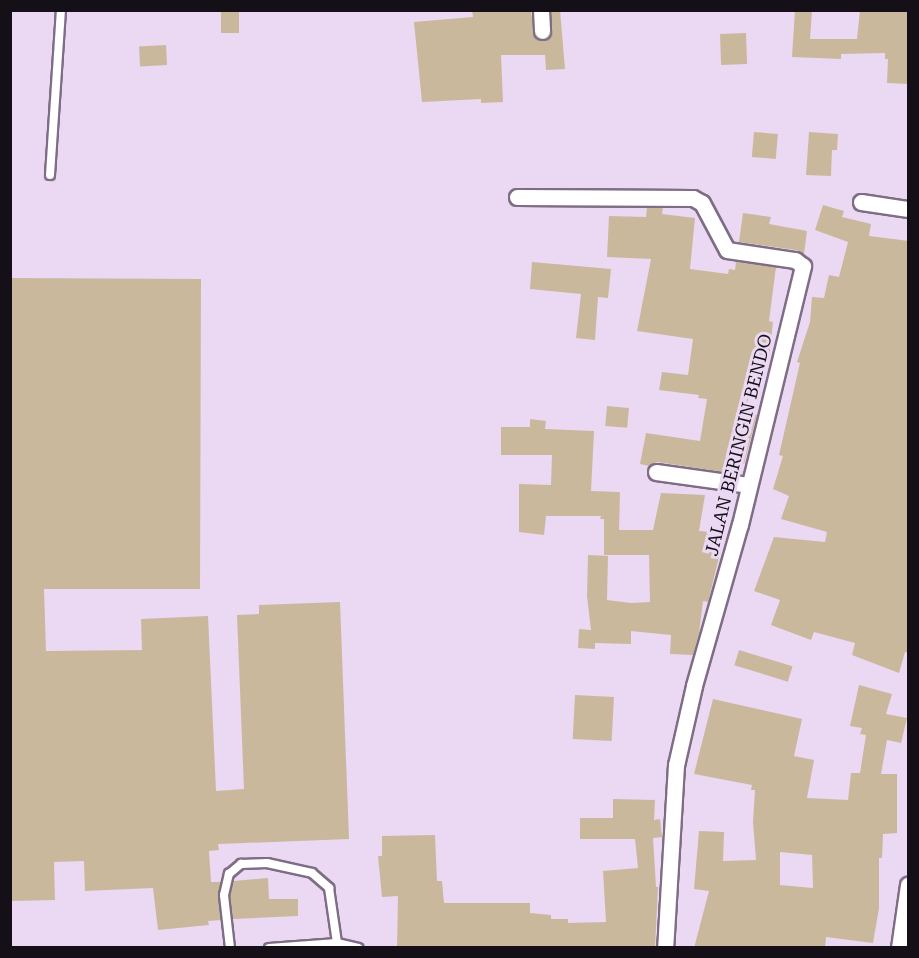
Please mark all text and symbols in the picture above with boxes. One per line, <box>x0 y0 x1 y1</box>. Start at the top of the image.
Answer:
street label: JALAN BERINGIN BENDO <box>701 332 777 558</box>

